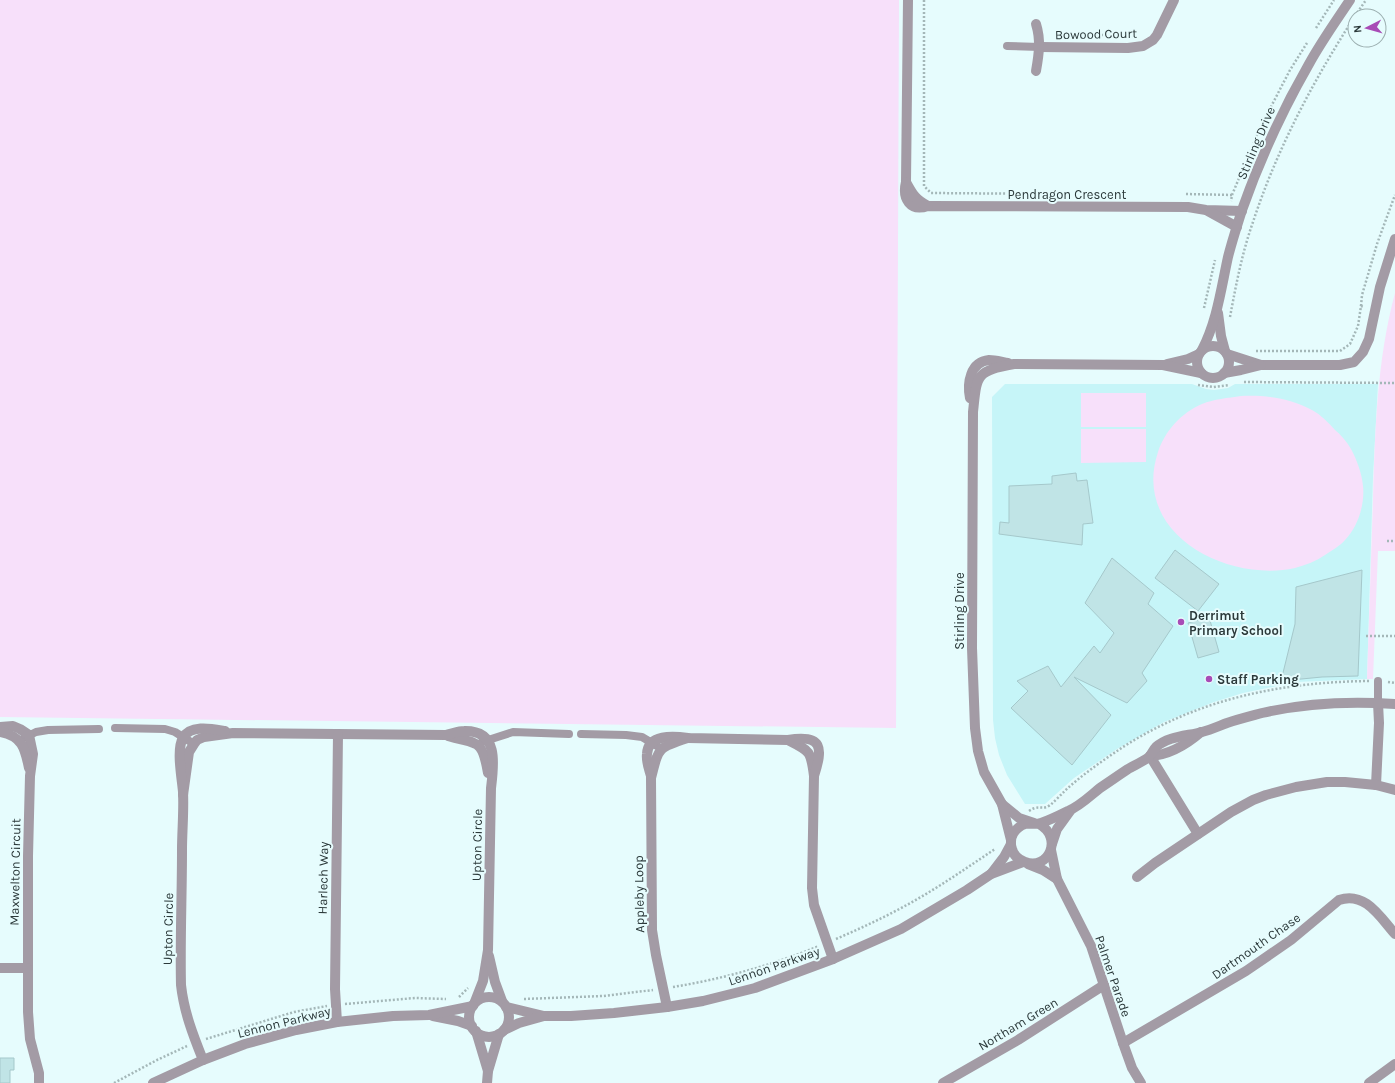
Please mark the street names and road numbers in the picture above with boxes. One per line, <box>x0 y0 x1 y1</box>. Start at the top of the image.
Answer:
street label: Bowood Court <box>1055 26 1137 42</box>
street label: Stirling Drive <box>1234 104 1278 182</box>
street label: Pendragon Crescent <box>1008 187 1127 202</box>
street label: Stirling Drive <box>952 572 967 650</box>
street label: Upton Circle <box>469 808 485 881</box>
street label: Maxwelton Circuit <box>7 818 23 926</box>
street label: Harlech Way <box>315 841 331 915</box>
street label: Appleby Loop <box>631 855 647 933</box>
street label: Upton Circle <box>160 892 176 965</box>
street label: Dartmouth Chase <box>1209 910 1303 982</box>
street label: Palmer Parade <box>1092 933 1134 1019</box>
street label: Lennon Parkway <box>726 943 822 989</box>
street label: Northam Green <box>976 994 1060 1054</box>
street label: Lennon Parkway <box>236 1003 332 1041</box>

